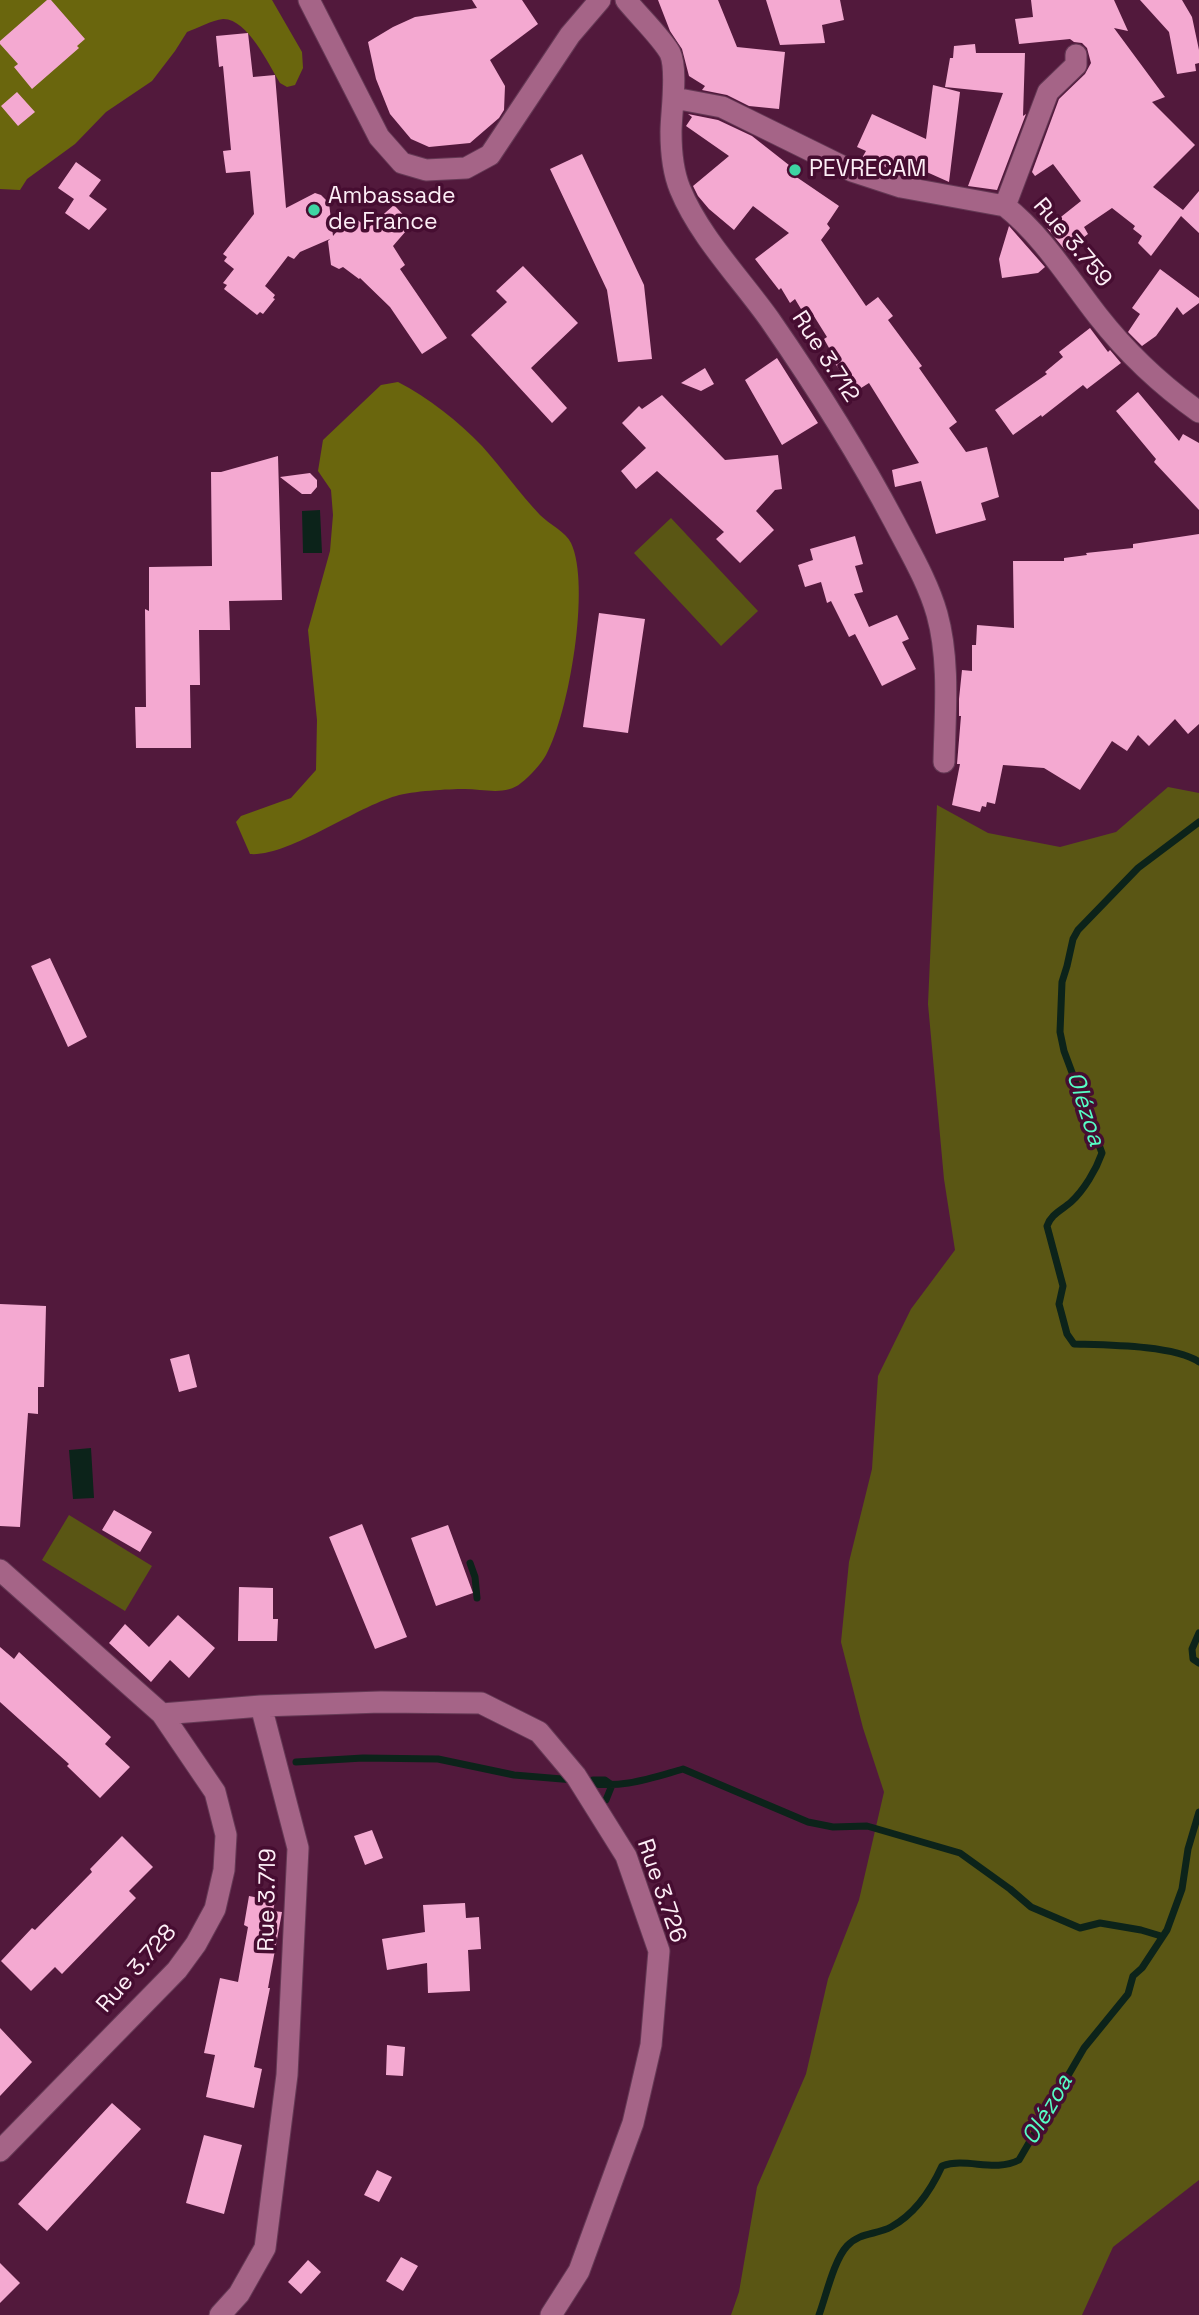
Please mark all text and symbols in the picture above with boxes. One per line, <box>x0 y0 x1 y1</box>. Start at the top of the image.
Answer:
place label: PEVRECAM <box>809 156 926 184</box>
marker: PEVRECAM <box>787 162 803 178</box>
place label: Ambassade de France <box>328 183 456 237</box>
street label: Rue 3.759 <box>1027 193 1117 293</box>
marker: Ambassade de France <box>306 202 322 218</box>
street label: Rue 3.712 <box>785 306 865 408</box>
water label: Olézoa <box>1060 1068 1110 1150</box>
street label: Rue 3.726 <box>630 1836 692 1946</box>
street label: Rue 3.719 <box>253 1848 283 1952</box>
street label: Rue 3.728 <box>91 1919 183 2019</box>
water label: Olézoa <box>1016 2070 1080 2150</box>

